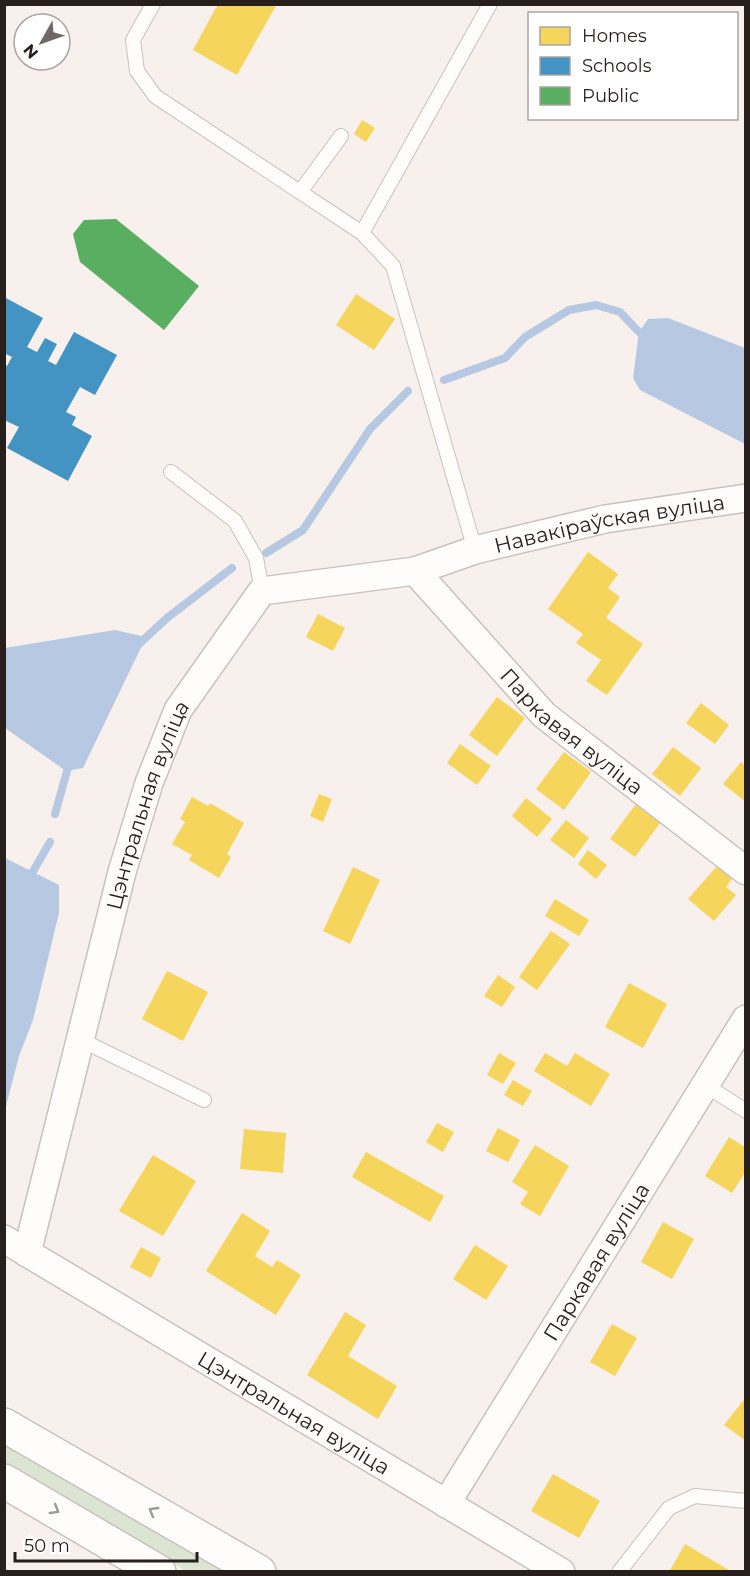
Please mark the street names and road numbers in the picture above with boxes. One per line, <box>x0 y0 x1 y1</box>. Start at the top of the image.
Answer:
street label: Навакіраўская вуліца <box>492 489 726 558</box>
street label: Паркавая вуліца <box>495 663 648 800</box>
street label: Цэнтральная вуліца <box>101 695 194 912</box>
street label: Паркавая вуліца <box>538 1178 654 1345</box>
street label: Цэнтральная вуліца <box>193 1345 395 1479</box>

